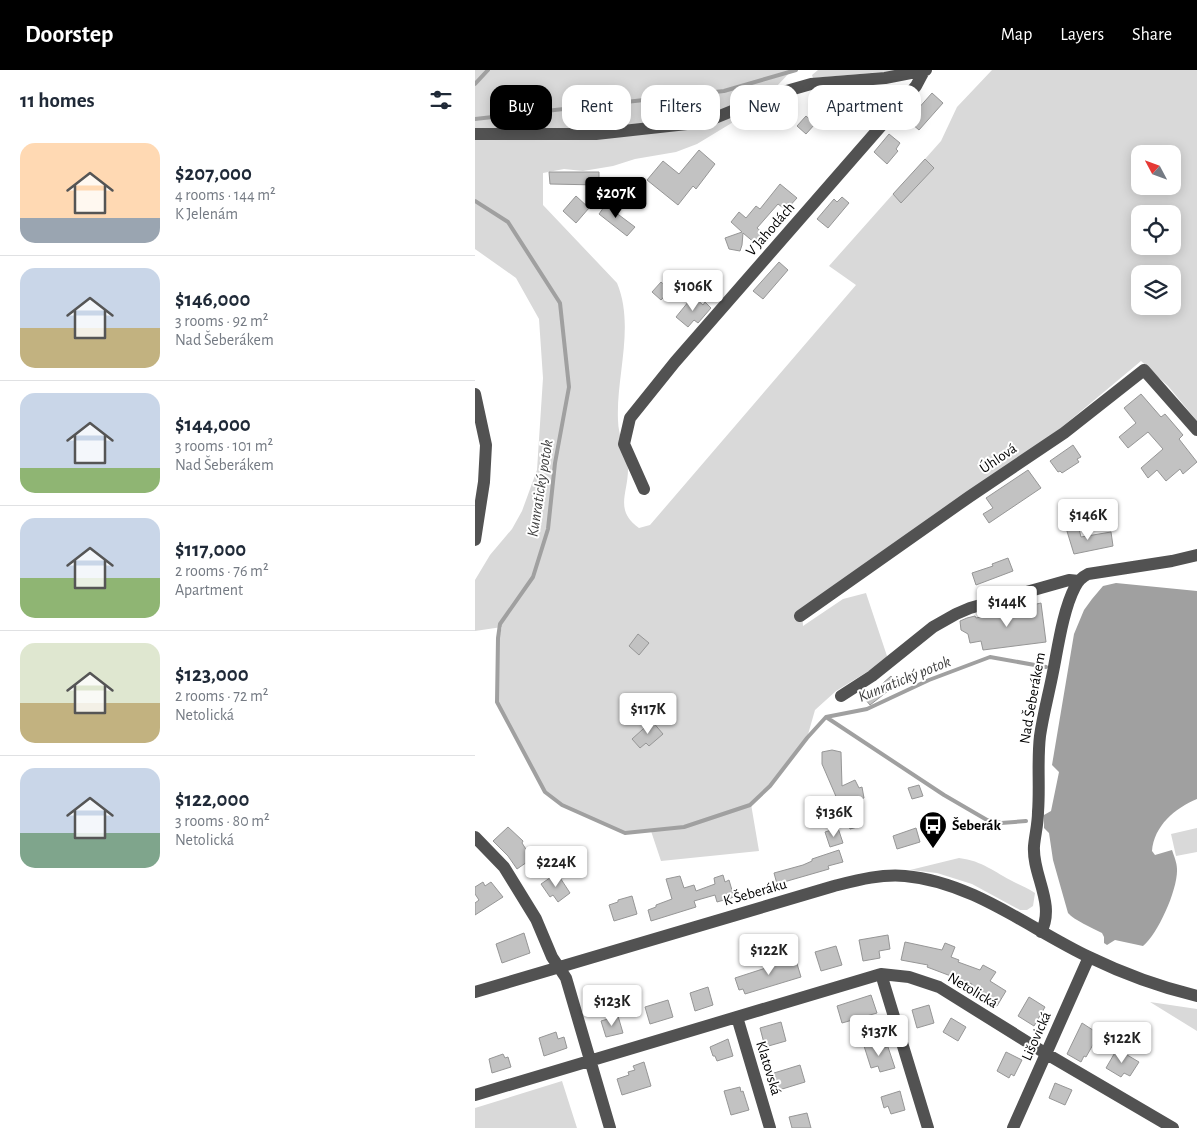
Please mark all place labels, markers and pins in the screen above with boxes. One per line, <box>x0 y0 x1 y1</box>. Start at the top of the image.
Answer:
pin: $207K <box>581 176 651 219</box>
pin: $106K <box>658 270 728 312</box>
pin: $146K <box>1053 498 1123 541</box>
pin: $144K <box>972 586 1042 628</box>
pin: $117K <box>613 692 683 735</box>
pin: $136K <box>799 796 869 838</box>
bus stop icon: Šeberák <box>918 810 948 849</box>
place label: Šeberák <box>952 817 1001 833</box>
pin: $224K <box>521 846 591 888</box>
pin: $122K <box>734 934 804 976</box>
pin: $123K <box>577 984 647 1027</box>
pin: $137K <box>844 1014 914 1057</box>
pin: $122K <box>1087 1022 1157 1064</box>

